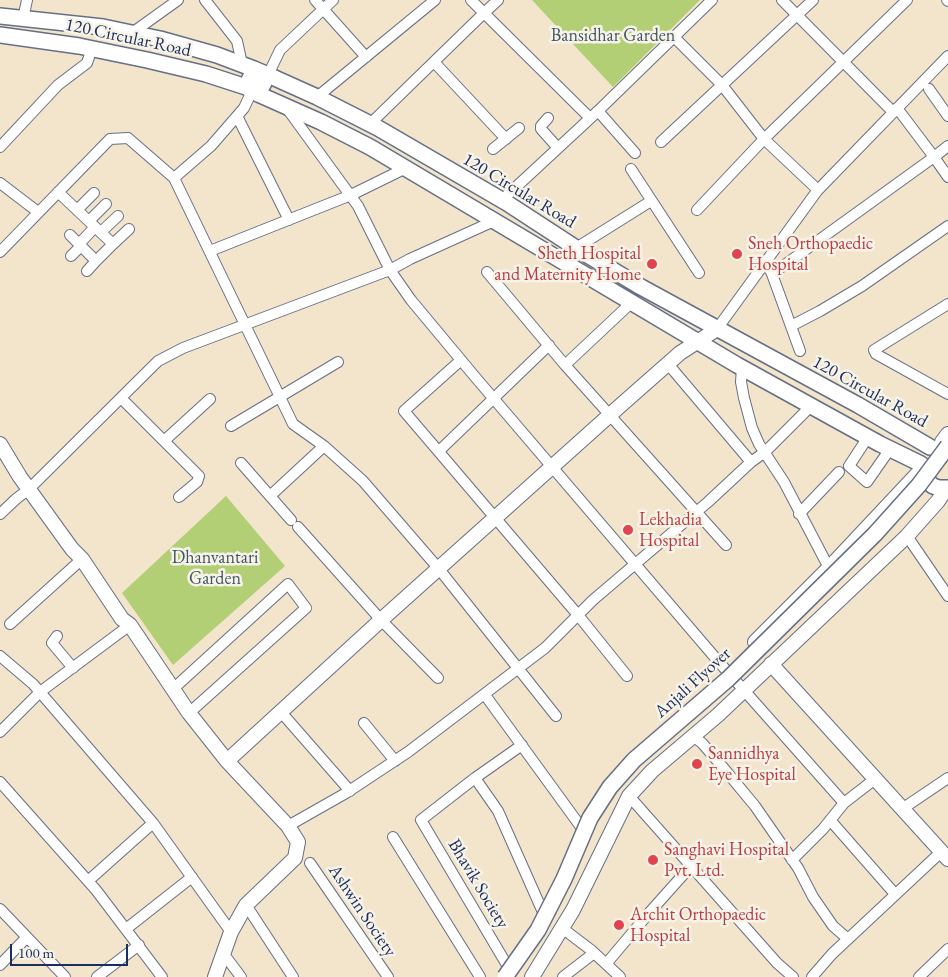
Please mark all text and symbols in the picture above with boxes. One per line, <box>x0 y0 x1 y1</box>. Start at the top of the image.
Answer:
street label: 120 Circular Road <box>63 14 193 62</box>
park label: Bansidhar Garden <box>551 25 675 47</box>
street label: 120 Circular Road <box>458 149 580 233</box>
place label: Sneh Orthopaedic Hospital <box>748 233 873 276</box>
place label: Sheth Hospital and Maternity Home <box>494 243 641 286</box>
marker: Sneh Orthopaedic Hospital <box>730 247 744 261</box>
marker: Sheth Hospital and Maternity Home <box>645 257 659 271</box>
street label: 120 Circular Road <box>809 351 931 433</box>
place label: Lekhadia Hospital <box>639 509 702 552</box>
marker: Lekhadia Hospital <box>621 523 635 537</box>
park label: Dhanvantari Garden <box>172 547 258 590</box>
street label: Anjali Flyover <box>650 643 736 723</box>
place label: Sannidhya Eye Hospital <box>708 743 796 786</box>
marker: Sannidhya Eye Hospital <box>690 757 704 771</box>
street label: Bhavik Society <box>443 835 513 933</box>
place label: Sanghavi Hospital Pvt. Ltd. <box>664 839 789 882</box>
marker: Sanghavi Hospital Pvt. Ltd. <box>646 853 660 867</box>
street label: Ashwin Society <box>323 861 401 961</box>
place label: Archit Orthopaedic Hospital <box>630 904 766 946</box>
marker: Archit Orthopaedic Hospital <box>612 918 626 932</box>
scale bar <box>12 934 130 966</box>
text: 100 m <box>18 943 54 962</box>

